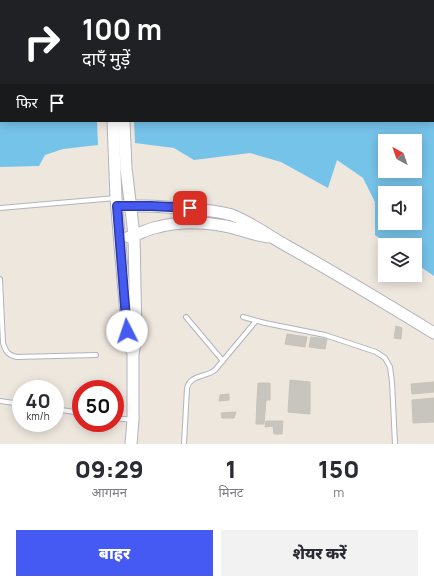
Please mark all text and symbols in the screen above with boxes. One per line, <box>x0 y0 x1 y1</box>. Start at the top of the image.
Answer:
text: 100 m <box>82 10 162 48</box>
icon: right <box>16 16 68 68</box>
text: दाएँ मुड़ें <box>82 46 130 70</box>
text: फिर <box>16 92 38 113</box>
icon: arrive <box>46 92 68 114</box>
north arrow <box>378 134 422 178</box>
map controls <box>378 134 422 282</box>
button: sound <box>378 186 422 230</box>
pin <box>173 191 207 225</box>
icon: arrive <box>179 197 201 219</box>
button: layers <box>378 238 422 282</box>
position arrow <box>106 310 148 352</box>
speed limit sign: 50 <box>72 380 124 432</box>
text: 40 <box>25 387 51 414</box>
text: km/h <box>26 409 50 423</box>
text: 09:29 <box>75 452 144 485</box>
text: 1 <box>225 452 236 485</box>
text: 150 <box>318 452 359 485</box>
text: आगमन <box>91 483 127 501</box>
text: मिनट <box>218 483 243 501</box>
text: m <box>333 483 344 501</box>
button: बाहर <box>16 530 213 576</box>
button: शेयर करें <box>221 530 418 576</box>

